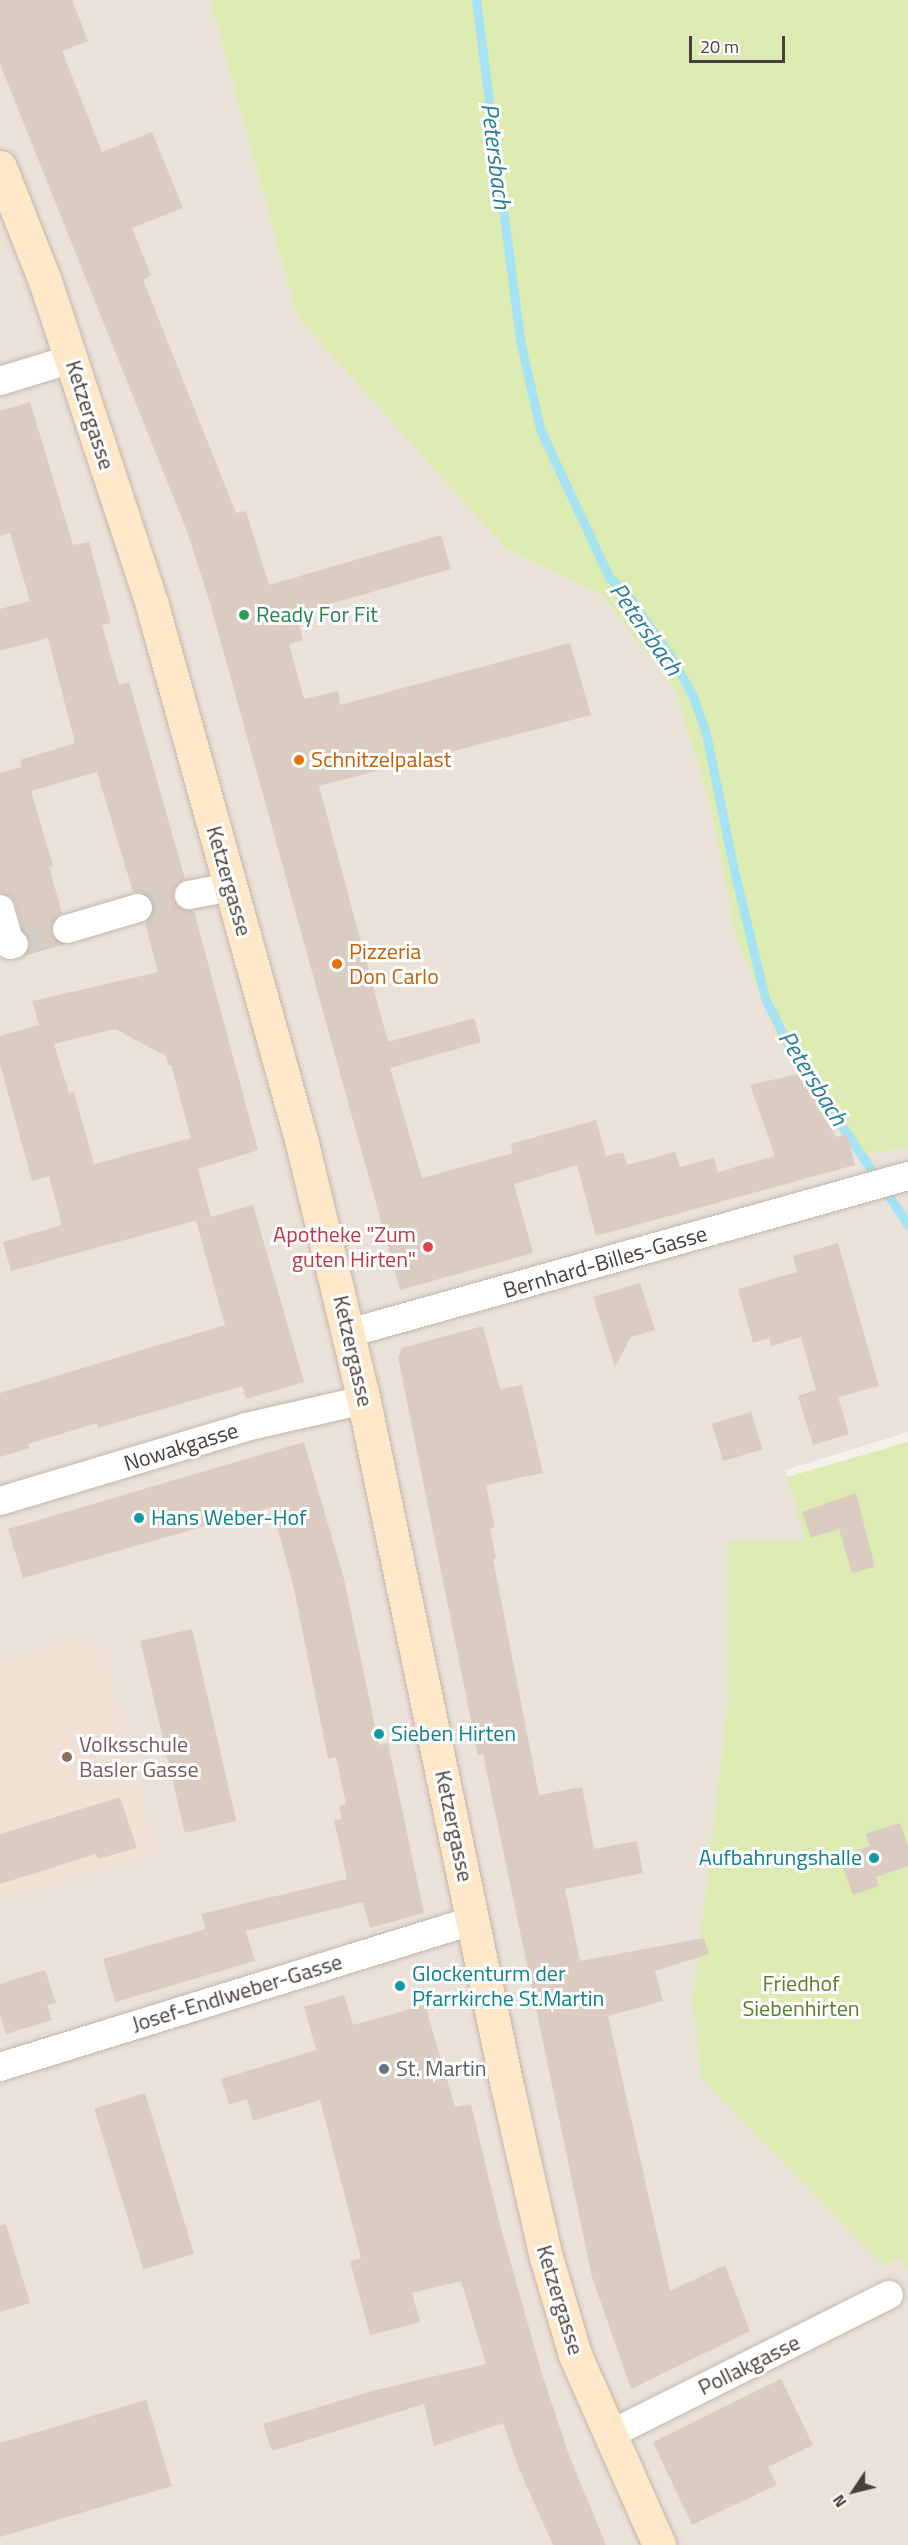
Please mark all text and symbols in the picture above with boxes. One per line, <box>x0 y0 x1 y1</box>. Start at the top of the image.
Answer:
scale bar <box>692 24 788 62</box>
text: 20 m <box>700 33 739 60</box>
water label: Petersbach <box>475 101 517 211</box>
street label: Ketzergasse <box>60 357 120 473</box>
water label: Petersbach <box>604 577 688 681</box>
place label: Ready For Fit <box>256 602 378 628</box>
marker: Ready For Fit <box>237 608 251 622</box>
place label: Schnitzelpalast <box>311 747 451 773</box>
marker: Schnitzelpalast <box>292 753 306 767</box>
street label: Ketzergasse <box>201 823 257 939</box>
place label: Pizzeria Don Carlo <box>349 938 439 990</box>
marker: Pizzeria Don Carlo <box>330 957 344 971</box>
water label: Petersbach <box>773 1025 853 1131</box>
street label: Bernhard-Billes-Gasse <box>500 1220 710 1304</box>
place label: Apotheke "Zum guten Hirten" <box>273 1221 416 1272</box>
marker: Apotheke "Zum guten Hirten" <box>421 1240 435 1254</box>
street label: Ketzergasse <box>327 1293 379 1409</box>
street label: Nowakgasse <box>121 1417 241 1477</box>
place label: Hans Weber-Hof <box>151 1505 306 1531</box>
marker: Hans Weber-Hof <box>132 1511 146 1525</box>
place label: Sieben Hirten <box>391 1721 516 1747</box>
marker: Sieben Hirten <box>372 1727 386 1741</box>
place label: Volksschule Basler Gasse <box>79 1731 199 1783</box>
marker: Volksschule Basler Gasse <box>60 1750 74 1764</box>
street label: Ketzergasse <box>429 1768 479 1884</box>
place label: Aufbahrungshalle <box>699 1845 862 1871</box>
marker: Aufbahrungshalle <box>867 1851 881 1865</box>
street label: Josef-Endlweber-Gasse <box>129 1948 345 2038</box>
place label: Glockenturm der Pfarrkirche St.Martin <box>412 1960 604 2012</box>
park label: Friedhof Siebenhirten <box>742 1970 860 2022</box>
marker: Glockenturm der Pfarrkirche St.Martin <box>393 1979 407 1993</box>
place label: St. Martin <box>396 2056 487 2082</box>
marker: St. Martin <box>377 2062 391 2076</box>
street label: Ketzergasse <box>531 2242 589 2358</box>
street label: Pollakgasse <box>694 2329 804 2401</box>
north arrow <box>824 2461 884 2521</box>
text: N <box>826 2490 852 2513</box>

